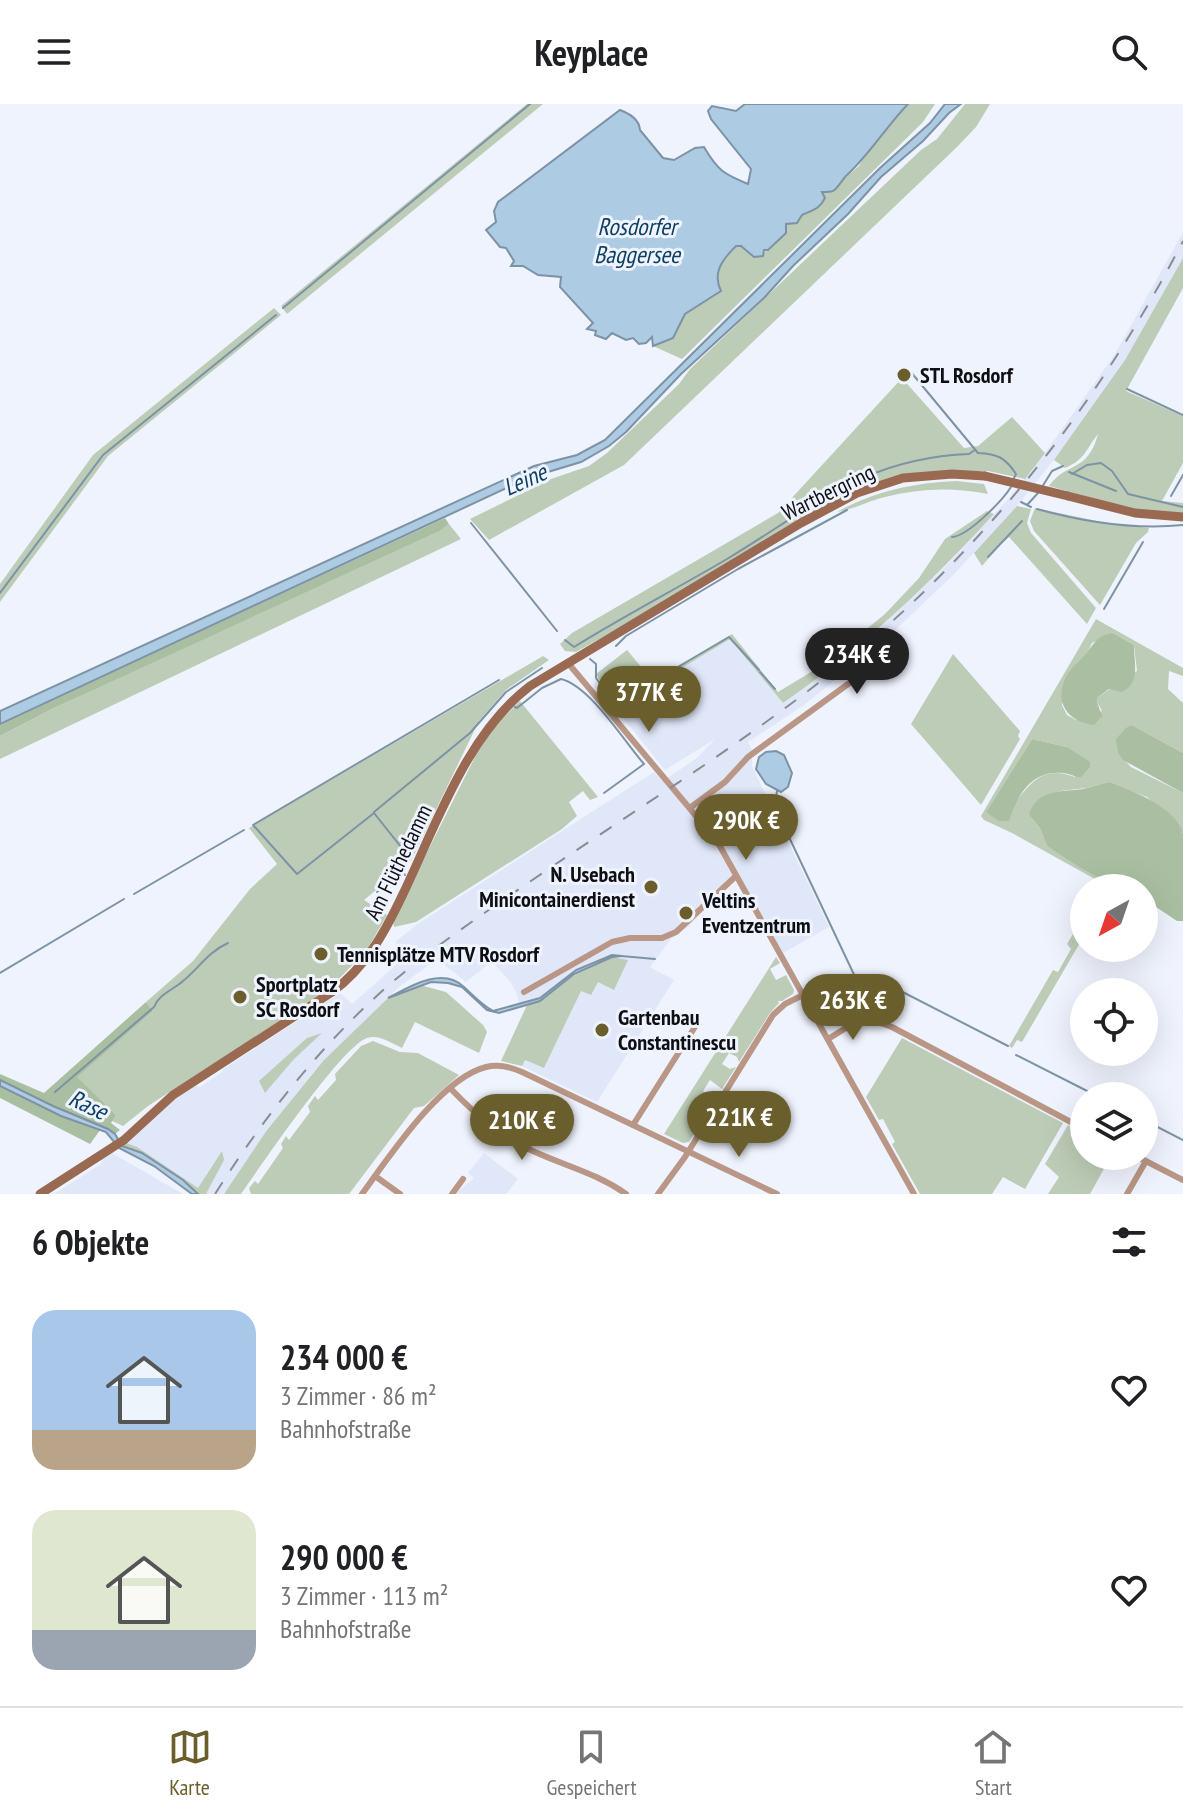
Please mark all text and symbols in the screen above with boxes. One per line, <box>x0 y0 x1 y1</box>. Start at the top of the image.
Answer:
text: Keyplace <box>535 29 648 76</box>
icon: menu <box>32 30 76 74</box>
icon: search <box>1107 30 1151 74</box>
water label: Rosdorfer Baggersee <box>594 211 682 270</box>
place label: STL Rosdorf <box>920 361 1014 389</box>
marker: STL Rosdorf <box>895 366 913 384</box>
water label: Leine <box>498 455 553 503</box>
street label: Wartbergring <box>777 458 879 526</box>
pin: 234K € <box>792 628 922 696</box>
text: 234K € <box>823 637 891 670</box>
pin: 377K € <box>584 666 714 734</box>
text: 377K € <box>615 675 683 708</box>
pin: 290K € <box>681 794 811 862</box>
street label: Am Flüthedamm <box>358 800 438 924</box>
text: 290K € <box>712 803 780 836</box>
place label: N. Usebach Minicontainerdienst <box>479 860 636 913</box>
north arrow <box>1070 874 1158 962</box>
map controls <box>1070 874 1158 1170</box>
marker: N. Usebach Minicontainerdienst <box>642 878 660 896</box>
place label: Veltins Eventzentrum <box>701 886 811 939</box>
marker: Veltins Eventzentrum <box>677 904 695 922</box>
place label: Tennisplätze MTV Rosdorf <box>337 940 540 968</box>
marker: Tennisplätze MTV Rosdorf <box>312 945 330 963</box>
place label: Sportplatz SC Rosdorf <box>256 970 340 1023</box>
pin: 263K € <box>788 974 918 1042</box>
button: locate <box>1070 978 1158 1066</box>
text: 263K € <box>819 983 887 1016</box>
marker: Sportplatz SC Rosdorf <box>231 988 249 1006</box>
place label: Gartenbau Constantinescu <box>618 1003 736 1056</box>
marker: Gartenbau Constantinescu <box>593 1021 611 1039</box>
water label: Rase <box>64 1082 114 1128</box>
button: layers <box>1070 1082 1158 1170</box>
pin: 221K € <box>674 1091 804 1159</box>
pin: 210K € <box>457 1094 587 1162</box>
text: 221K € <box>705 1100 773 1133</box>
text: 210K € <box>488 1103 556 1136</box>
text: 6 Objekte <box>32 1220 149 1264</box>
icon: filters <box>1107 1220 1151 1264</box>
text: 234 000 € <box>280 1335 408 1379</box>
icon: home <box>96 1342 192 1438</box>
icon: heart <box>1107 1368 1151 1412</box>
text: 3 Zimmer · 86 m² <box>280 1379 437 1412</box>
text: Bahnhofstraße <box>280 1412 411 1445</box>
text: 290 000 € <box>280 1535 408 1579</box>
icon: home <box>96 1542 192 1638</box>
icon: heart <box>1107 1568 1151 1612</box>
text: 3 Zimmer · 113 m² <box>280 1579 448 1612</box>
text: Bahnhofstraße <box>280 1612 411 1645</box>
tab: Karte <box>168 1725 212 1801</box>
tab: Gespeichert <box>547 1725 636 1801</box>
tab: Start <box>971 1725 1015 1801</box>

